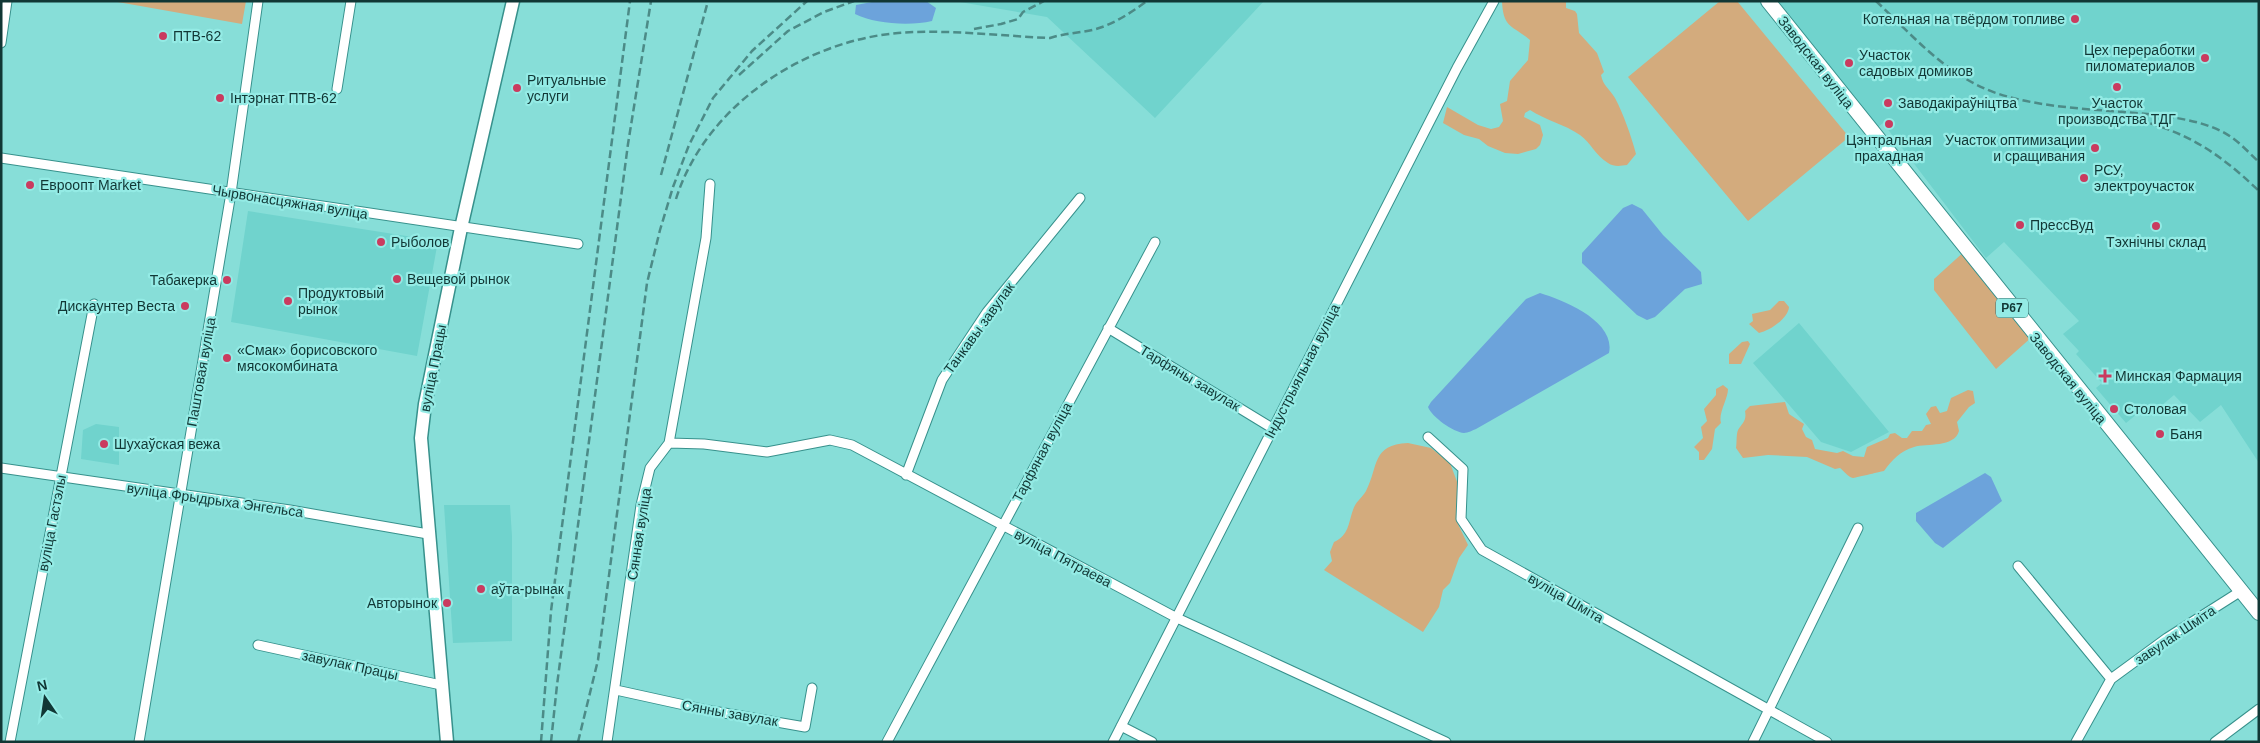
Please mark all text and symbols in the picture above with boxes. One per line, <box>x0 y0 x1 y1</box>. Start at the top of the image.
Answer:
place label: Котельная на твёрдом топливе <box>1863 11 2065 27</box>
street label: Заводская вуліца <box>1775 13 1857 112</box>
marker: Котельная на твёрдом топливе <box>2069 13 2081 25</box>
place label: ПТВ-62 <box>173 28 221 44</box>
marker: ПТВ-62 <box>157 30 169 42</box>
place label: Цех переработки пиломатериалов <box>2084 42 2195 74</box>
place label: Участок садовых домиков <box>1859 47 1973 79</box>
marker: Цех переработки пиломатериалов <box>2199 52 2211 64</box>
marker: Участок садовых домиков <box>1843 57 1855 69</box>
place label: Ритуальные услуги <box>527 72 607 104</box>
marker: Участок производства ТДГ <box>2111 81 2123 93</box>
marker: Ритуальные услуги <box>511 82 523 94</box>
place label: Інтэрнат ПТВ-62 <box>230 90 337 106</box>
marker: Інтэрнат ПТВ-62 <box>214 92 226 104</box>
place label: Заводакіраўніцтва <box>1898 95 2017 111</box>
place label: Участок производства ТДГ <box>2058 95 2176 127</box>
marker: Заводакіраўніцтва <box>1882 97 1894 109</box>
marker: Цэнтральная прахадная <box>1883 118 1895 130</box>
place label: Цэнтральная прахадная <box>1846 132 1932 164</box>
place label: Участок оптимизации и сращивания <box>1945 132 2085 164</box>
marker: Участок оптимизации и сращивания <box>2089 142 2101 154</box>
place label: РСУ, электроучасток <box>2094 162 2195 194</box>
marker: РСУ, электроучасток <box>2078 172 2090 184</box>
place label: Евроопт Market <box>40 177 141 193</box>
marker: Евроопт Market <box>24 179 36 191</box>
street label: Чырвонасцяжная вуліца <box>211 182 369 222</box>
place label: ПрессВуд <box>2030 217 2094 233</box>
marker: ПрессВуд <box>2014 219 2026 231</box>
marker: Тэхнічны склад <box>2150 220 2162 232</box>
place label: Рыболов <box>391 234 449 250</box>
place label: Тэхнічны склад <box>2106 234 2206 250</box>
marker: Рыболов <box>375 236 387 248</box>
place label: Вещевой рынок <box>407 271 510 287</box>
place label: Табакерка <box>150 272 217 288</box>
marker: Вещевой рынок <box>391 273 403 285</box>
marker: Табакерка <box>221 274 233 286</box>
street label: Танкавы завулак <box>940 278 1018 377</box>
place label: Продуктовый рынок <box>298 285 384 317</box>
marker: Продуктовый рынок <box>282 295 294 307</box>
place label: Дискаунтер Веста <box>58 298 175 314</box>
road number: Р67 <box>1996 298 2028 318</box>
marker: Дискаунтер Веста <box>179 300 191 312</box>
street label: Індустрыяльная вуліца <box>1261 301 1343 441</box>
street label: Паштовая вуліца <box>184 316 219 428</box>
street label: вуліца Працы <box>417 323 449 413</box>
street label: Заводская вуліца <box>2026 329 2110 427</box>
place label: «Смак» борисовского мясокомбината <box>237 342 378 374</box>
street label: Тарфяны завулак <box>1137 342 1244 415</box>
marker: «Смак» борисовского мясокомбината <box>221 352 233 364</box>
place label: Минская Фармация <box>2115 368 2242 384</box>
marker: Минская Фармация <box>2099 370 2111 382</box>
street label: Тарфяная вуліца <box>1009 399 1075 504</box>
place label: Столовая <box>2124 401 2187 417</box>
marker: Столовая <box>2108 403 2120 415</box>
place label: Баня <box>2170 426 2202 442</box>
marker: Баня <box>2154 428 2166 440</box>
place label: Шухаўская вежа <box>114 436 220 452</box>
marker: Шухаўская вежа <box>98 438 110 450</box>
street label: вуліца Гастэлы <box>35 473 69 573</box>
street label: вуліца Фрыдрыха Энгельса <box>126 480 304 520</box>
street label: Сянная вуліца <box>624 486 654 581</box>
street label: вуліца Пятраева <box>1012 526 1114 590</box>
street label: вуліца Шміта <box>1525 570 1607 626</box>
place label: аўта-рынак <box>491 581 565 597</box>
marker: аўта-рынак <box>475 583 487 595</box>
place label: Авторынок <box>367 595 438 611</box>
marker: Авторынок <box>441 597 453 609</box>
street label: завулак Шміта <box>2132 602 2218 668</box>
street label: завулак Працы <box>301 647 399 683</box>
north arrow <box>20 673 70 723</box>
text: N <box>35 676 49 694</box>
street label: Сянны завулак <box>681 697 780 729</box>

